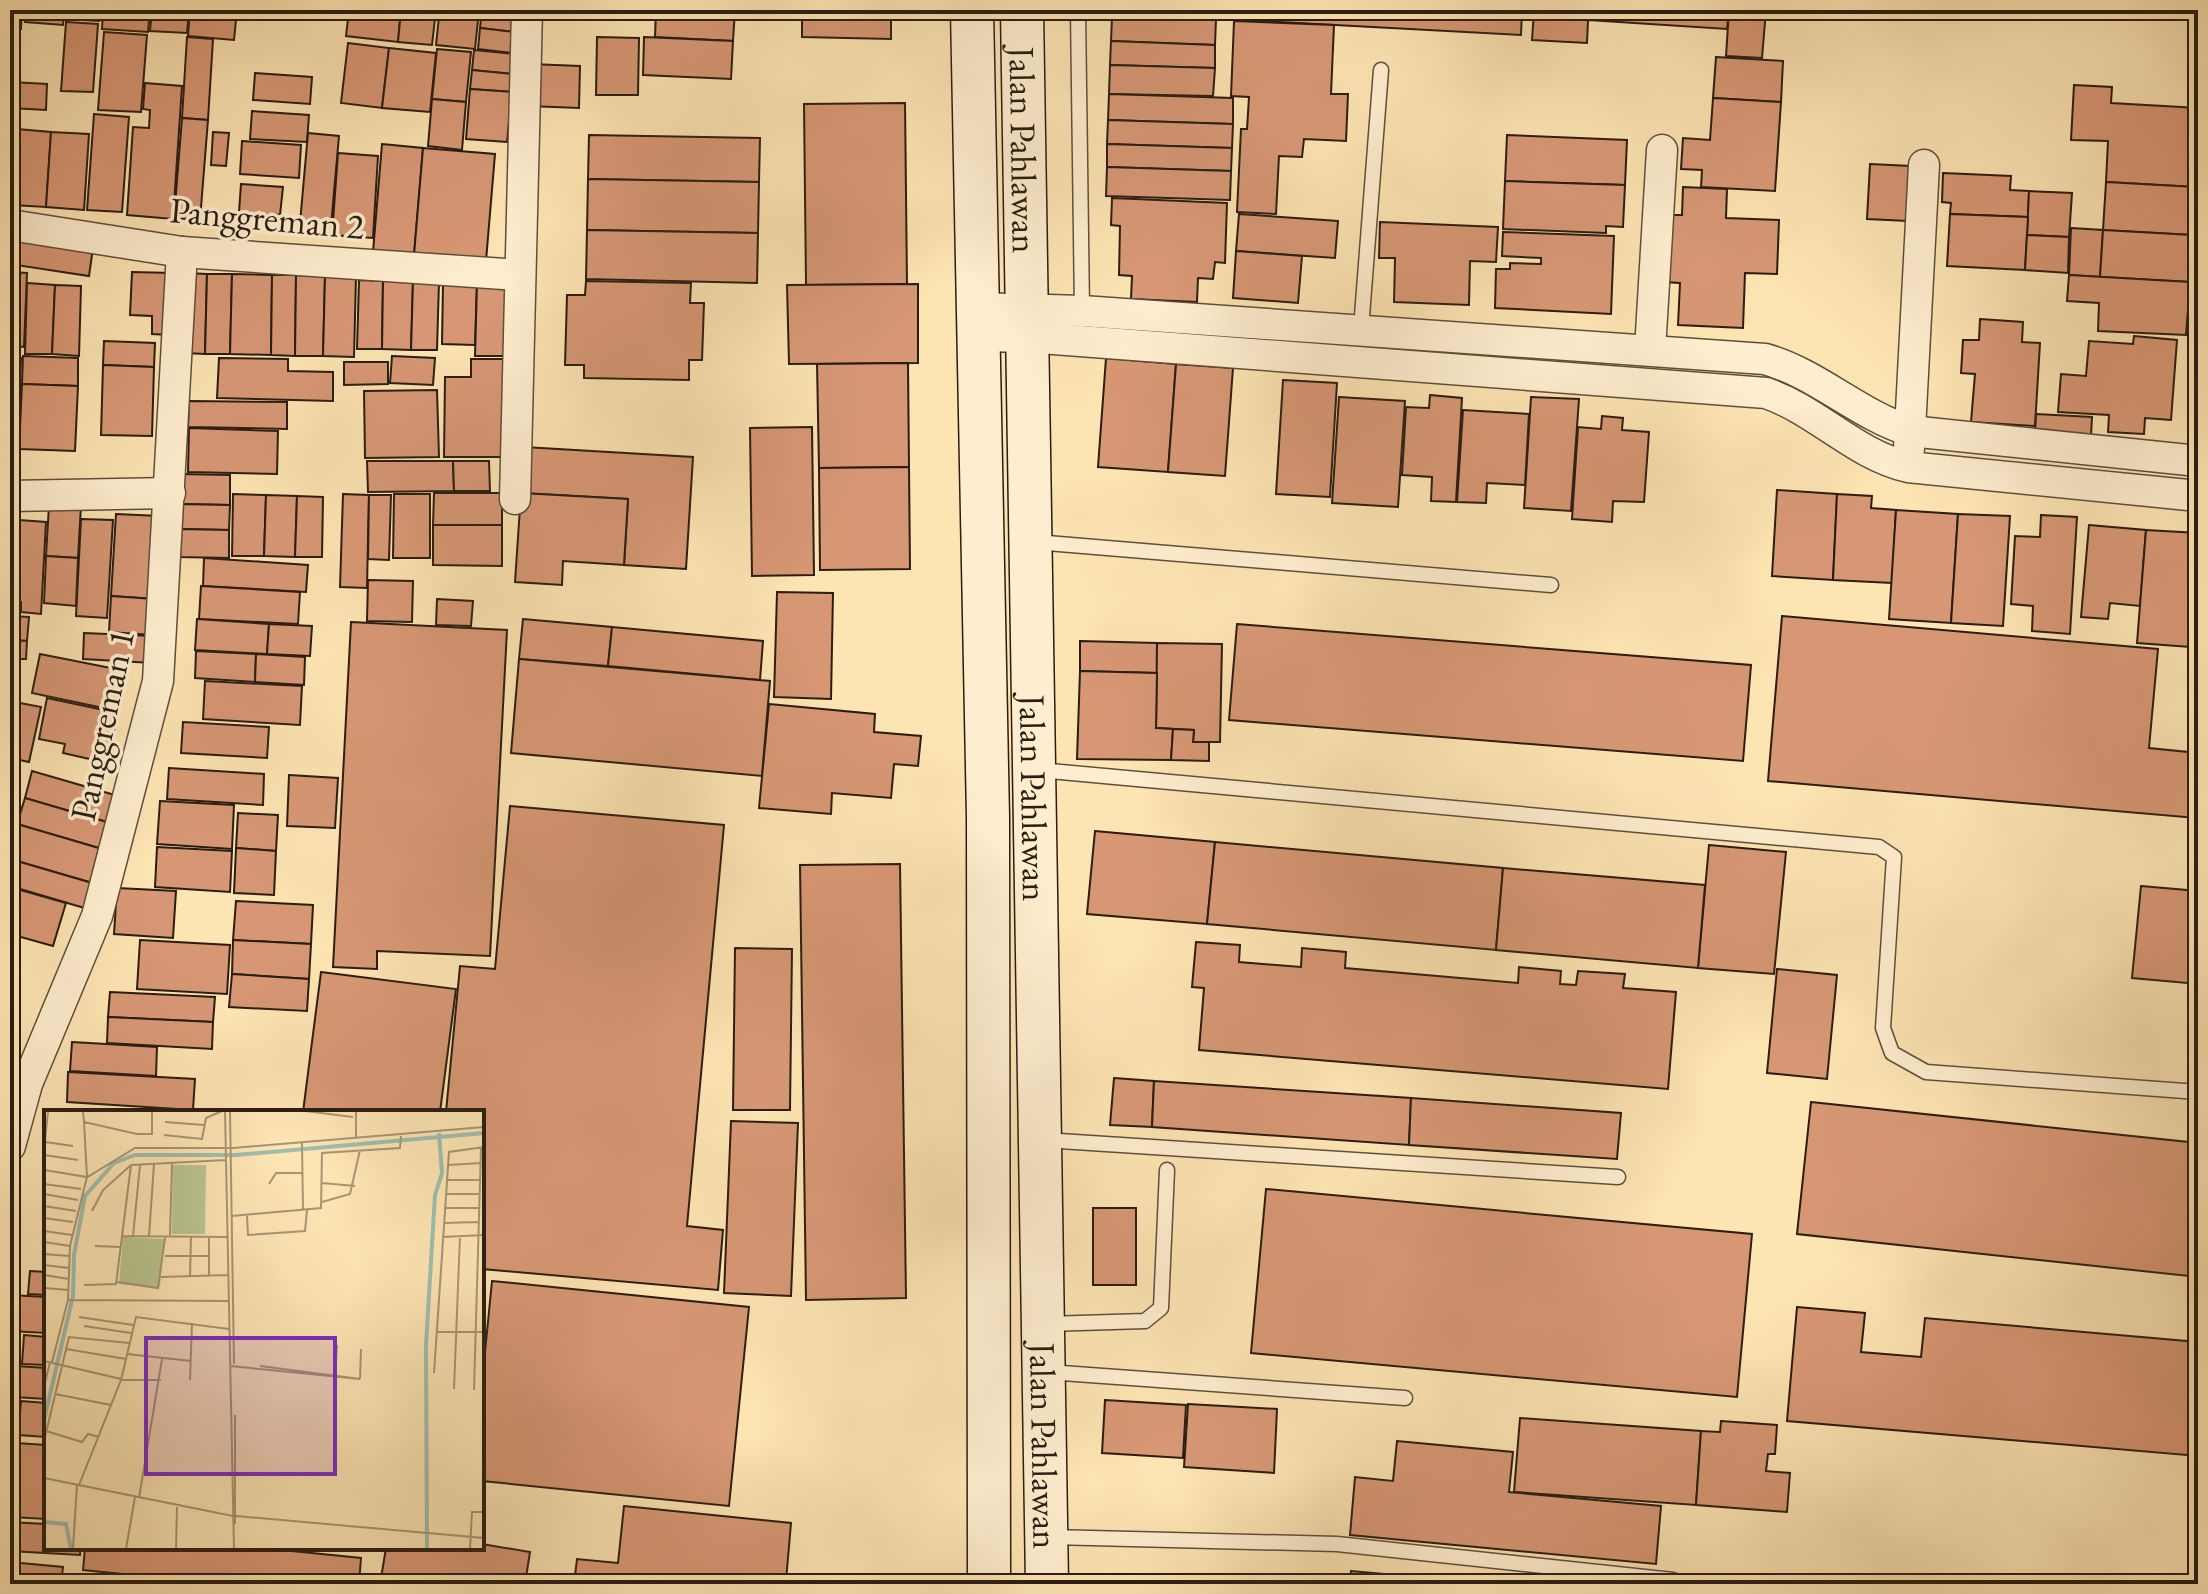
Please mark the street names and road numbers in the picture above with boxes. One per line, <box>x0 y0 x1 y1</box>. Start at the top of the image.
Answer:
street label: Jalan Pahlawan <box>999 43 1049 254</box>
street label: Panggreman 2 <box>168 186 366 250</box>
street label: Panggreman 1 <box>59 625 145 825</box>
street label: Jalan Pahlawan <box>1009 691 1060 902</box>
street label: Jalan Pahlawan <box>1020 1339 1070 1550</box>

